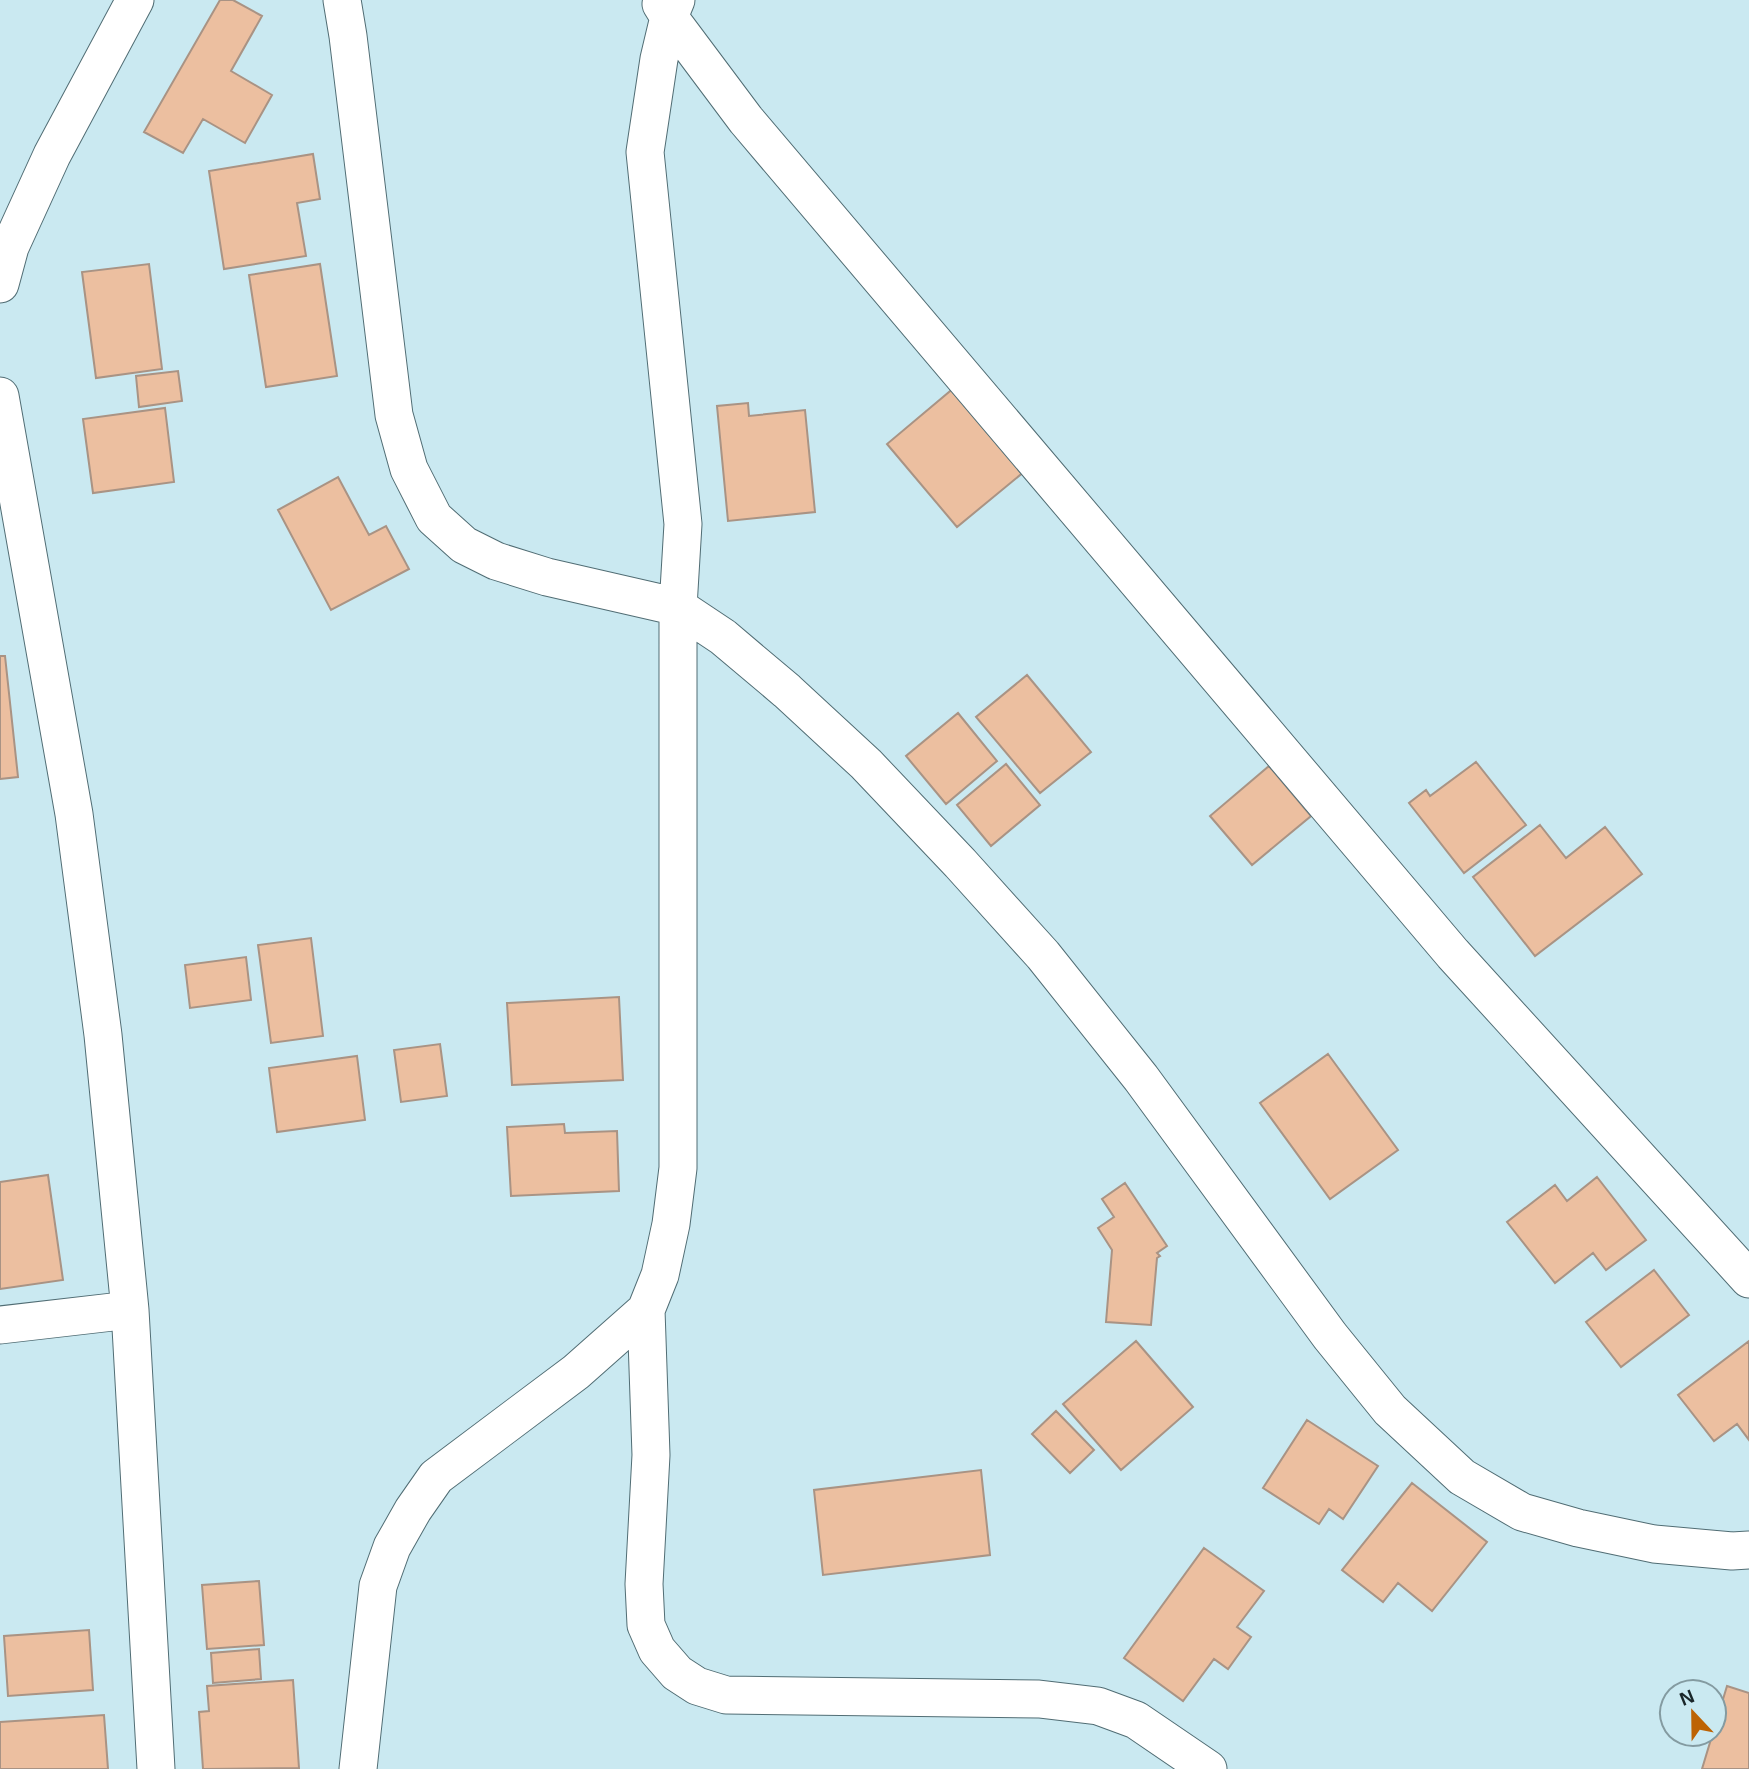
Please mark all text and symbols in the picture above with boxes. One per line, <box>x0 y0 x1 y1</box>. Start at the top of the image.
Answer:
north arrow <box>1658 1678 1728 1748</box>
text: N <box>1677 1685 1697 1710</box>

